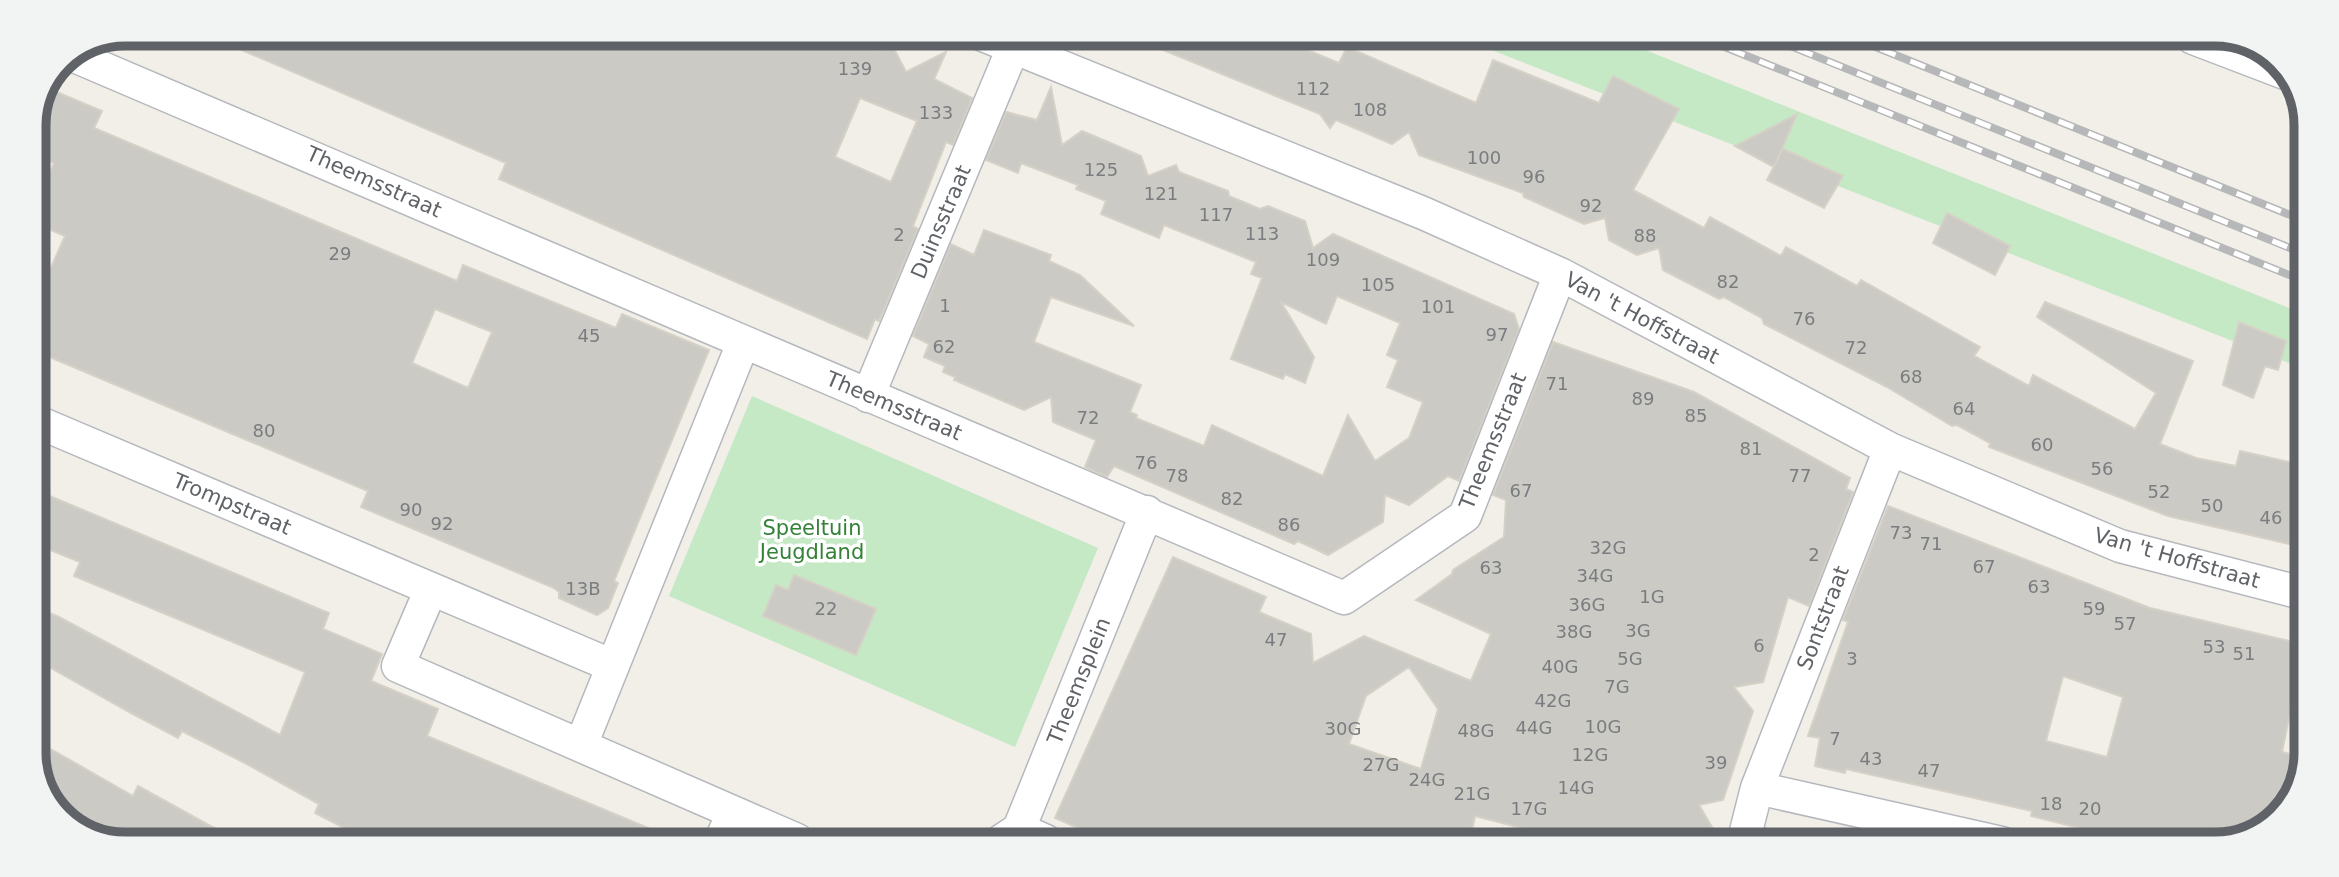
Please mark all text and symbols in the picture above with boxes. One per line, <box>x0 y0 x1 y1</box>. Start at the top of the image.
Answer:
house number: 139 <box>838 58 872 79</box>
house number: 112 <box>1296 78 1330 99</box>
house number: 108 <box>1353 99 1387 120</box>
house number: 133 <box>919 102 953 123</box>
street label: Theemsstraat <box>302 141 445 222</box>
house number: 100 <box>1467 147 1501 168</box>
house number: 125 <box>1084 159 1118 180</box>
street label: Duinsstraat <box>906 161 976 283</box>
house number: 96 <box>1523 166 1545 187</box>
house number: 121 <box>1144 183 1178 204</box>
house number: 92 <box>1580 195 1602 216</box>
house number: 117 <box>1199 204 1233 225</box>
house number: 113 <box>1245 223 1279 244</box>
house number: 2 <box>893 224 905 245</box>
house number: 88 <box>1634 225 1656 246</box>
house number: 29 <box>329 243 351 264</box>
house number: 109 <box>1306 249 1340 270</box>
street label: Van 't Hoffstraat <box>1561 267 1723 369</box>
house number: 82 <box>1717 271 1739 292</box>
house number: 105 <box>1361 274 1395 295</box>
house number: 1 <box>939 295 951 316</box>
house number: 101 <box>1421 296 1455 317</box>
house number: 76 <box>1793 308 1815 329</box>
house number: 97 <box>1486 324 1508 345</box>
house number: 45 <box>578 325 600 346</box>
house number: 62 <box>933 336 955 357</box>
house number: 72 <box>1845 337 1867 358</box>
street label: Theemsstraat <box>822 366 965 445</box>
house number: 68 <box>1900 366 1922 387</box>
street label: Theemsstraat <box>1454 369 1531 514</box>
house number: 71 <box>1546 373 1568 394</box>
house number: 89 <box>1632 388 1654 409</box>
house number: 64 <box>1953 398 1975 419</box>
house number: 85 <box>1685 405 1707 426</box>
house number: 72 <box>1077 407 1099 428</box>
house number: 80 <box>253 420 275 441</box>
house number: 60 <box>2031 434 2053 455</box>
house number: 81 <box>1740 438 1762 459</box>
house number: 76 <box>1135 452 1157 473</box>
house number: 56 <box>2091 458 2113 479</box>
house number: 78 <box>1166 465 1188 486</box>
house number: 77 <box>1789 465 1811 486</box>
street label: Trompstraat <box>168 468 295 540</box>
house number: 67 <box>1510 480 1532 501</box>
house number: 52 <box>2148 481 2170 502</box>
house number: 82 <box>1221 488 1243 509</box>
house number: 50 <box>2201 495 2223 516</box>
house number: 90 <box>400 499 422 520</box>
house number: 46 <box>2260 507 2282 528</box>
house number: 92 <box>431 513 453 534</box>
house number: 86 <box>1278 514 1300 535</box>
park label: Speeltuin Jeugdland <box>758 516 864 564</box>
house number: 73 <box>1890 522 1912 543</box>
street label: Van 't Hoffstraat <box>2091 523 2263 593</box>
house number: 71 <box>1920 533 1942 554</box>
house number: 32G <box>1590 537 1626 558</box>
house number: 2 <box>1808 544 1820 565</box>
house number: 67 <box>1973 556 1995 577</box>
house number: 63 <box>1480 557 1502 578</box>
street label: Sontstraat <box>1792 563 1854 673</box>
house number: 34G <box>1577 565 1613 586</box>
house number: 63 <box>2028 576 2050 597</box>
house number: 13B <box>565 578 601 599</box>
house number: 1G <box>1639 586 1665 607</box>
house number: 36G <box>1569 594 1605 615</box>
house number: 22 <box>815 598 837 619</box>
house number: 59 <box>2083 598 2105 619</box>
house number: 57 <box>2114 613 2136 634</box>
street label: Theemsplein <box>1042 614 1115 749</box>
house number: 3G <box>1625 620 1651 641</box>
house number: 38G <box>1556 621 1592 642</box>
house number: 47 <box>1265 629 1287 650</box>
house number: 6 <box>1753 635 1765 656</box>
house number: 53 <box>2203 636 2225 657</box>
house number: 51 <box>2233 643 2255 664</box>
house number: 5G <box>1617 648 1643 669</box>
house number: 3 <box>1846 648 1858 669</box>
house number: 40G <box>1542 656 1578 677</box>
house number: 7G <box>1604 676 1630 697</box>
house number: 42G <box>1535 690 1571 711</box>
house number: 10G <box>1585 716 1621 737</box>
house number: 44G <box>1516 717 1552 738</box>
house number: 30G <box>1325 718 1361 739</box>
house number: 48G <box>1458 720 1494 741</box>
house number: 7 <box>1829 728 1841 749</box>
house number: 12G <box>1572 744 1608 765</box>
house number: 43 <box>1860 748 1882 769</box>
house number: 39 <box>1705 752 1727 773</box>
house number: 27G <box>1363 754 1399 775</box>
house number: 47 <box>1918 760 1940 781</box>
house number: 24G <box>1409 769 1445 790</box>
house number: 14G <box>1558 777 1594 798</box>
house number: 21G <box>1454 783 1490 804</box>
house number: 18 <box>2040 793 2062 814</box>
house number: 17G <box>1511 798 1547 819</box>
house number: 20 <box>2079 798 2101 819</box>

